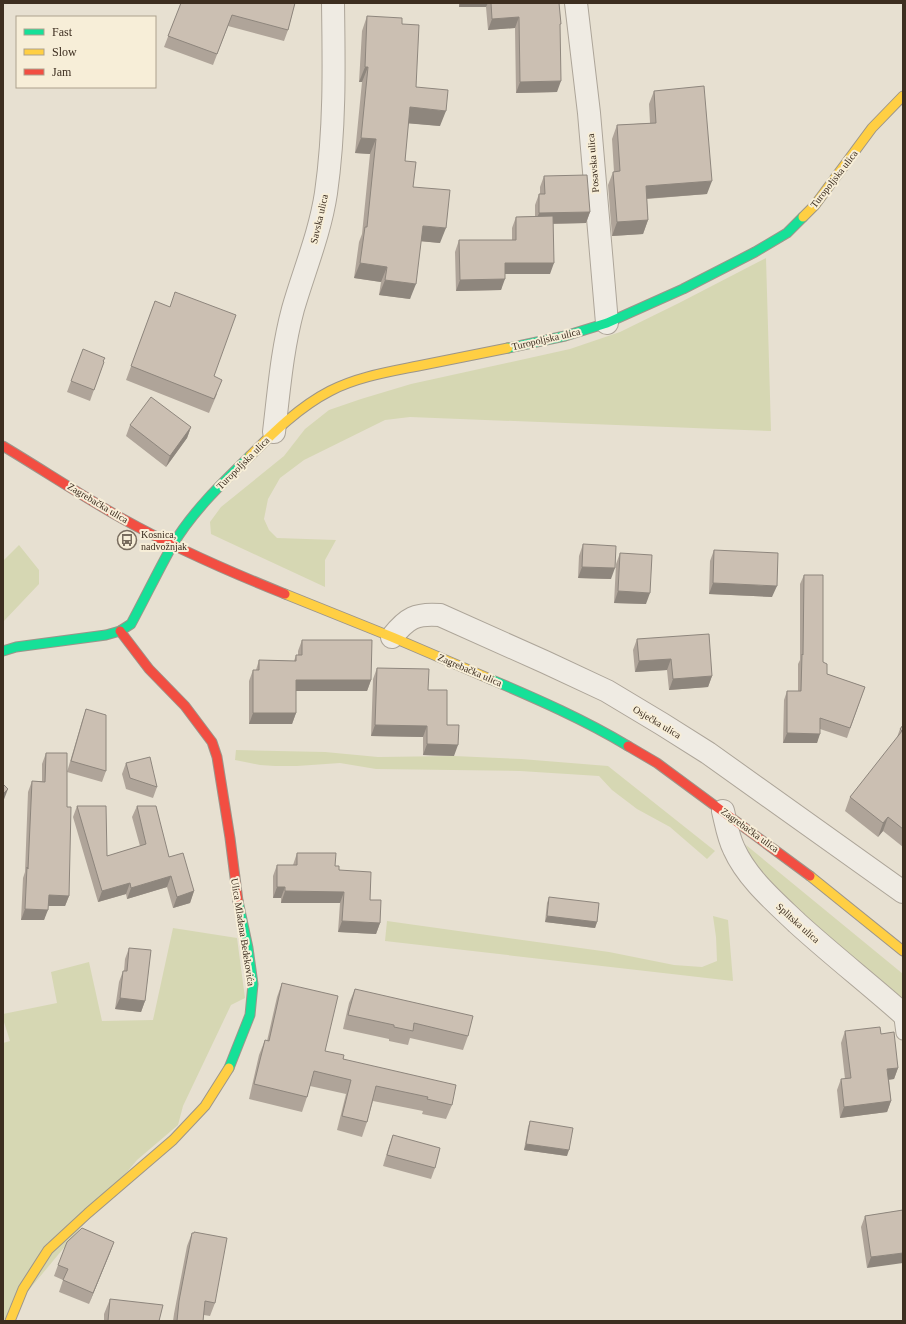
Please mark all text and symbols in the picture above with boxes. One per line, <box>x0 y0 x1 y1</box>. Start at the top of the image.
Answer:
legend <box>16 16 156 88</box>
text: Fast <box>52 25 73 39</box>
text: Slow <box>52 45 77 59</box>
text: Jam <box>52 65 72 79</box>
street label: Posavska ulica <box>585 132 601 193</box>
street label: Turopoljska ulica <box>808 148 860 210</box>
street label: Savska ulica <box>308 193 330 245</box>
street label: Turopoljska ulica <box>511 326 582 352</box>
street label: Turopoljska ulica <box>214 434 272 492</box>
street label: Zagrebačka ulica <box>66 481 131 526</box>
bus stop icon: Kosnica, nadvožnjak <box>116 529 138 551</box>
place label: Kosnica, nadvožnjak <box>141 529 187 552</box>
street label: Zagrebačka ulica <box>436 652 504 689</box>
street label: Osječka ulica <box>631 703 684 741</box>
street label: Zagrebačka ulica <box>719 805 781 855</box>
street label: Ulica Mladena Bedekovića <box>229 877 257 987</box>
street label: Splitska ulica <box>774 901 822 946</box>

